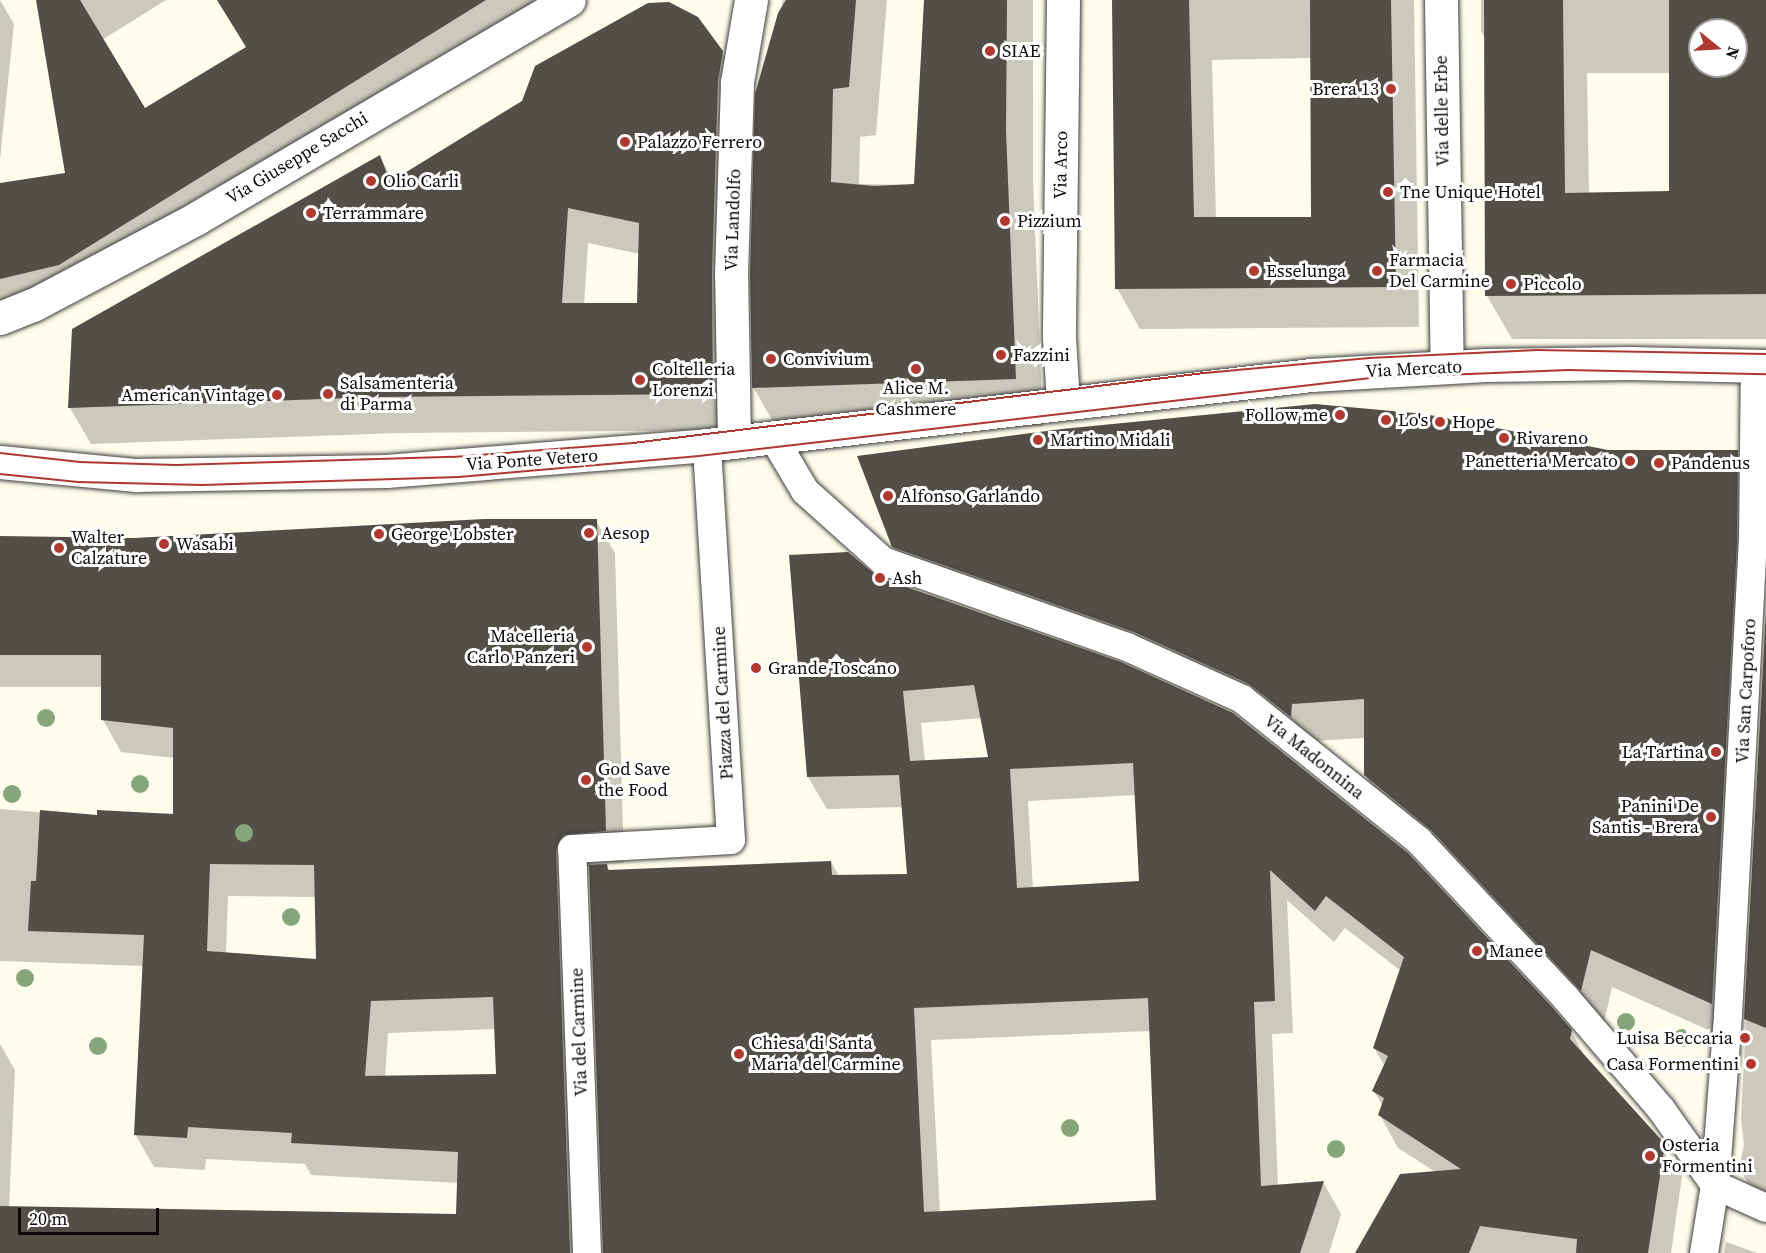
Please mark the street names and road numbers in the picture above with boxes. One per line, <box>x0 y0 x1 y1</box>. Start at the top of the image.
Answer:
street label: Via delle Erbe <box>1430 55 1454 167</box>
street label: Via Giuseppe Sacchi <box>222 107 372 209</box>
street label: Via Arco <box>1050 131 1072 199</box>
street label: Via Landolfo <box>720 169 746 271</box>
street label: Via Mercato <box>1365 356 1463 382</box>
street label: Via Ponte Vetero <box>465 445 599 475</box>
street label: Via San Carpoforo <box>1731 618 1761 764</box>
street label: Piazza del Carmine <box>708 626 738 780</box>
street label: Via Madonnina <box>1260 710 1368 804</box>
street label: Via del Carmine <box>566 967 592 1097</box>

